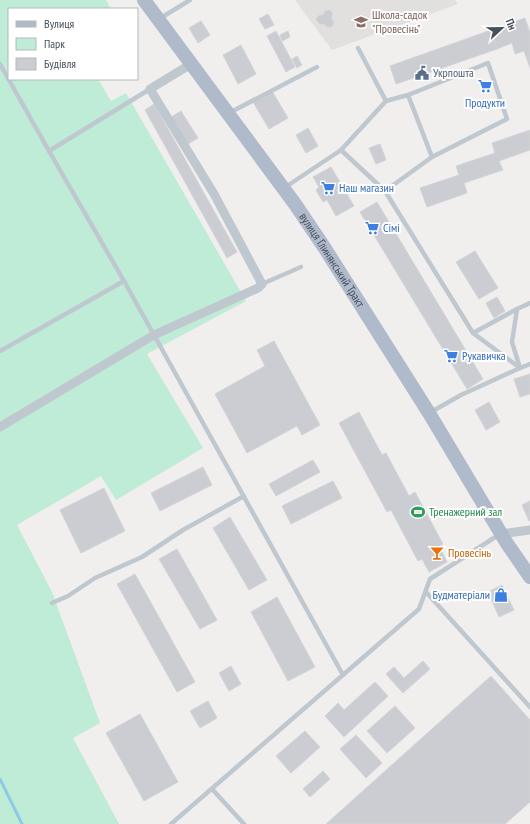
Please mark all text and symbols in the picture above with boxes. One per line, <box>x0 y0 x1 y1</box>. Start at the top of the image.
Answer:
place label: Школа-садок "Провесінь" <box>372 7 428 36</box>
legend <box>8 8 138 80</box>
north arrow <box>482 8 522 48</box>
school or university icon: Школа-садок "Провесінь" <box>353 14 369 30</box>
text: Вулиця <box>44 16 74 31</box>
text: Пн <box>503 17 520 32</box>
text: Парк <box>44 36 65 51</box>
text: Будівля <box>44 56 76 71</box>
public building icon: Укрпошта <box>414 65 430 81</box>
place label: Укрпошта <box>433 65 474 80</box>
supermarket icon: Продукти <box>477 78 493 94</box>
place label: Продукти <box>465 95 505 110</box>
supermarket icon: Наш магазин <box>320 180 336 196</box>
place label: Наш магазин <box>339 180 394 195</box>
street label: вулиця Глинянський Тракт <box>296 210 368 310</box>
supermarket icon: Сімі <box>364 220 380 236</box>
place label: Сімі <box>383 220 400 235</box>
supermarket icon: Рукавичка <box>443 348 459 364</box>
place label: Рукавичка <box>462 348 506 363</box>
sports icon: Тренажерний зал <box>410 504 426 520</box>
place label: Тренажерний зал <box>429 504 502 519</box>
bar icon: Провесінь <box>429 545 445 561</box>
place label: Провесінь <box>448 545 491 560</box>
place label: Будматеріали <box>433 587 490 602</box>
shop icon: Будматеріали <box>493 587 509 603</box>

